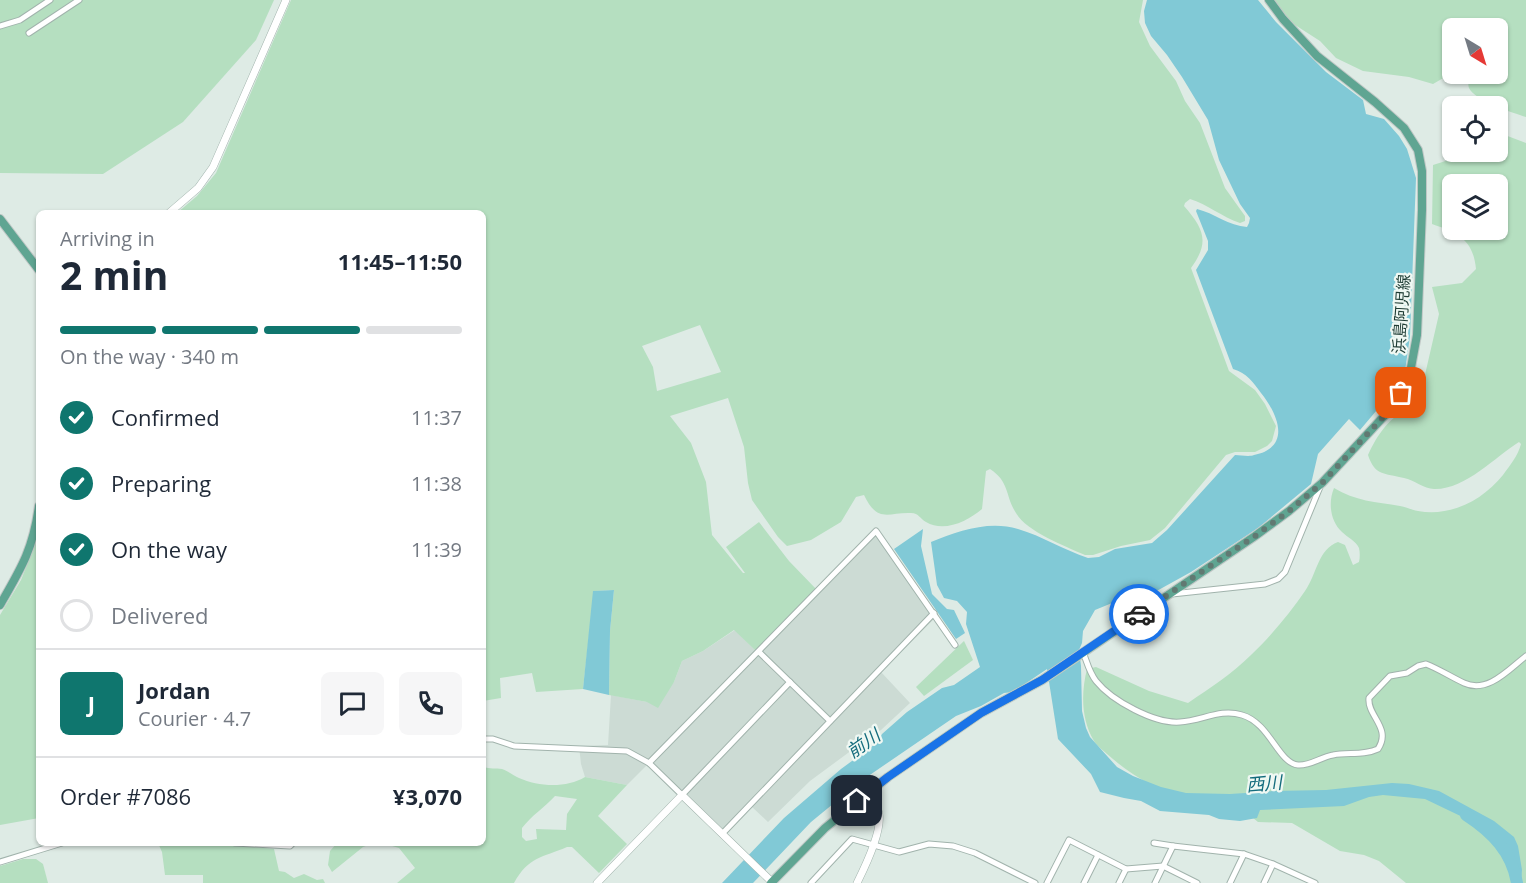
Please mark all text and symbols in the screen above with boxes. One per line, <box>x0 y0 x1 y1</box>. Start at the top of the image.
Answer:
north arrow <box>1442 18 1508 84</box>
map controls <box>1442 18 1508 240</box>
button: locate <box>1442 96 1508 162</box>
button: layers <box>1442 174 1508 240</box>
text: Arriving in <box>60 225 155 252</box>
text: 11:45–11:50 <box>338 246 462 276</box>
text: 2 min <box>60 248 168 301</box>
street label: 浜島阿児線 <box>1387 273 1415 355</box>
text: On the way · 340 m <box>60 343 239 370</box>
pin <box>1375 367 1426 418</box>
icon: bag <box>1384 376 1417 409</box>
icon: check <box>60 401 93 434</box>
text: Confirmed <box>111 402 220 432</box>
text: 11:37 <box>411 404 462 431</box>
icon: check <box>60 467 93 500</box>
text: Preparing <box>111 468 211 498</box>
text: 11:38 <box>411 470 462 497</box>
icon: check <box>60 533 93 566</box>
text: On the way <box>111 534 227 564</box>
text: 11:39 <box>411 536 462 563</box>
courier <box>1109 584 1169 644</box>
icon: car <box>1123 598 1156 631</box>
text: Delivered <box>111 600 209 630</box>
button: chat <box>321 672 384 735</box>
button: phone <box>399 672 462 735</box>
text: Jordan <box>138 675 211 705</box>
text: J <box>88 688 95 718</box>
text: Courier · 4.7 <box>138 705 251 732</box>
water label: 前川 <box>841 722 886 763</box>
water label: 西川 <box>1245 769 1285 797</box>
pin <box>831 775 882 826</box>
text: Order #7086 <box>60 781 191 811</box>
text: ¥3,070 <box>393 781 462 811</box>
icon: home <box>840 784 873 817</box>

